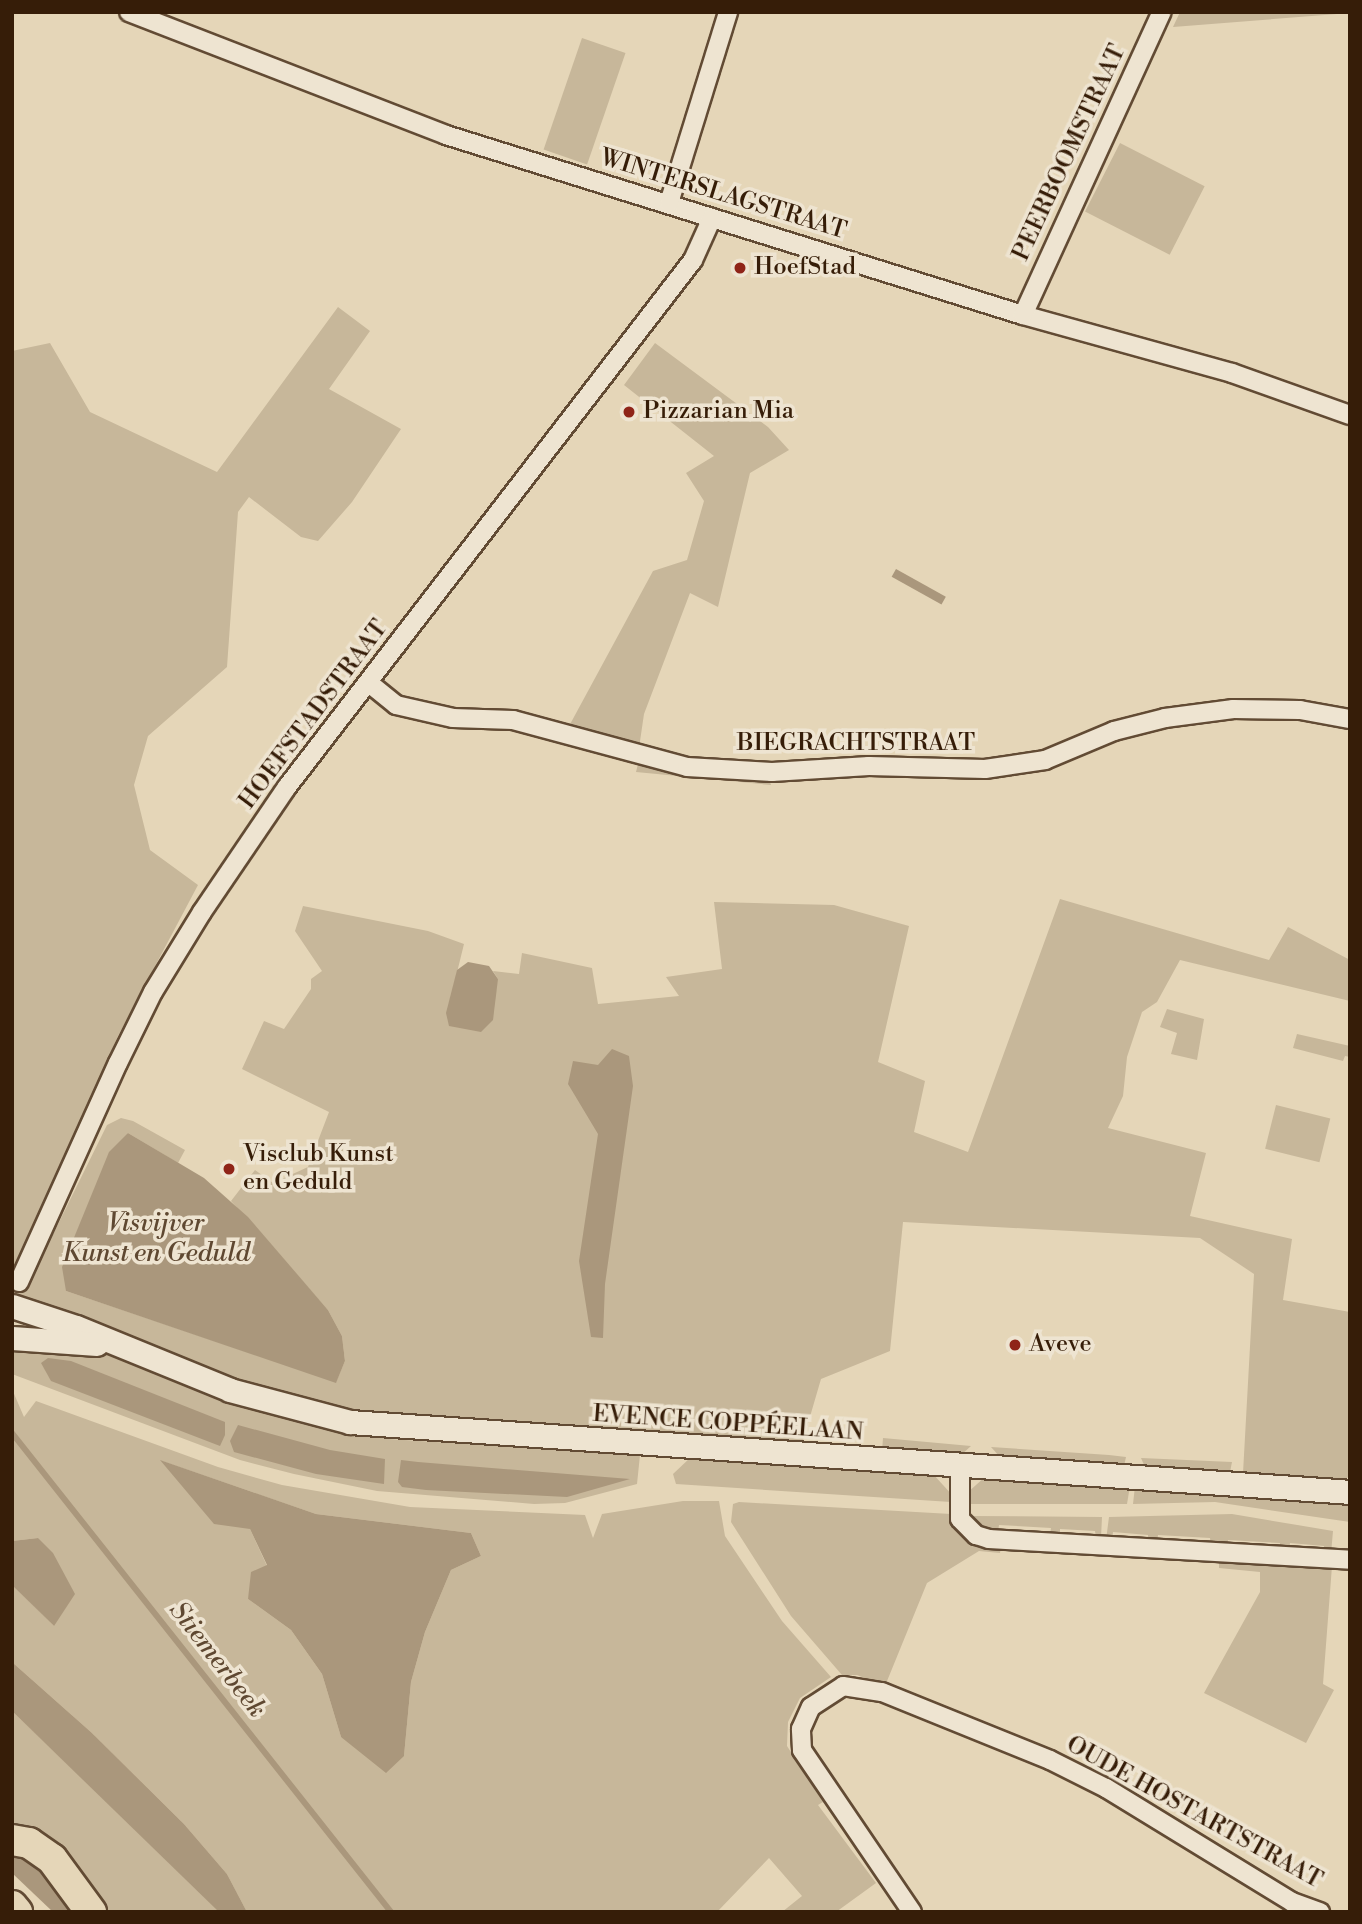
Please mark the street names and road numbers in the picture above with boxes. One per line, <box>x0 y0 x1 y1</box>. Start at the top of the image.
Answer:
street label: PEERBOOMSTRAAT <box>1007 40 1133 266</box>
street label: WINTERSLAGSTRAAT <box>596 144 850 246</box>
street label: HOEFSTADSTRAAT <box>234 615 394 815</box>
street label: BIEGRACHTSTRAAT <box>737 730 975 758</box>
street label: EVENCE COPPÉELAAN <box>592 1400 864 1448</box>
street label: OUDE HOSTARTSTRAAT <box>1061 1731 1327 1895</box>

